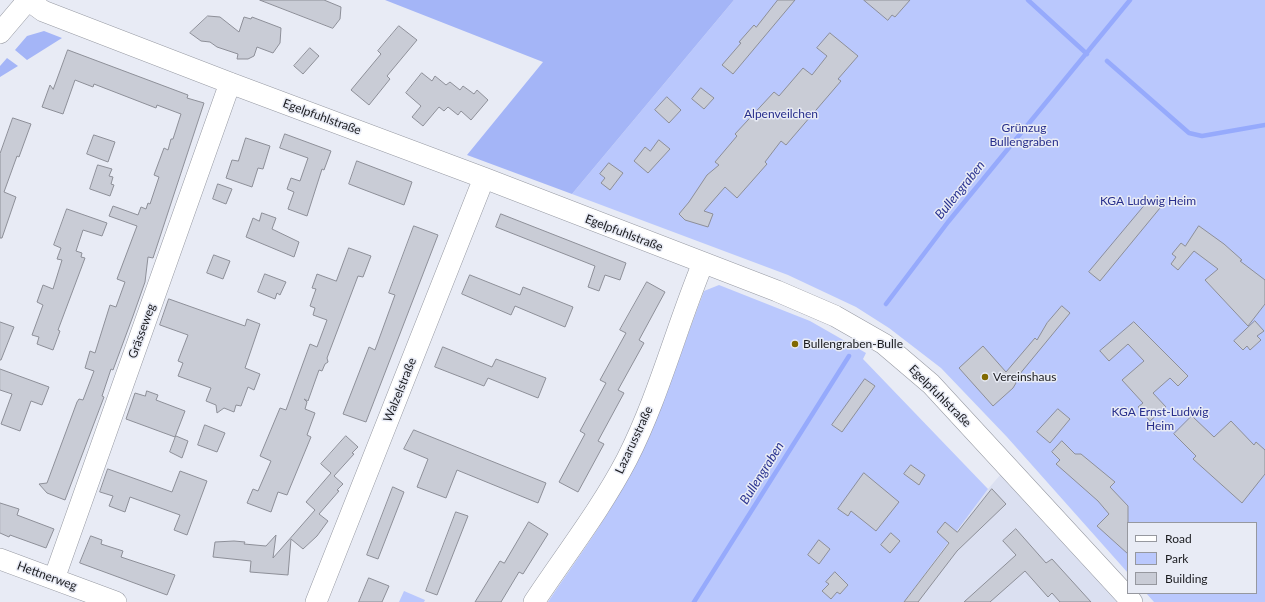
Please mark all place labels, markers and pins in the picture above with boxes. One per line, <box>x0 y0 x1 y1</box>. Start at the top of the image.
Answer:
place label: Bullengraben-Bulle <box>803 337 903 351</box>
marker: Bullengraben-Bulle <box>790 339 800 349</box>
place label: Vereinshaus <box>993 370 1056 384</box>
marker: Vereinshaus <box>980 372 990 382</box>

